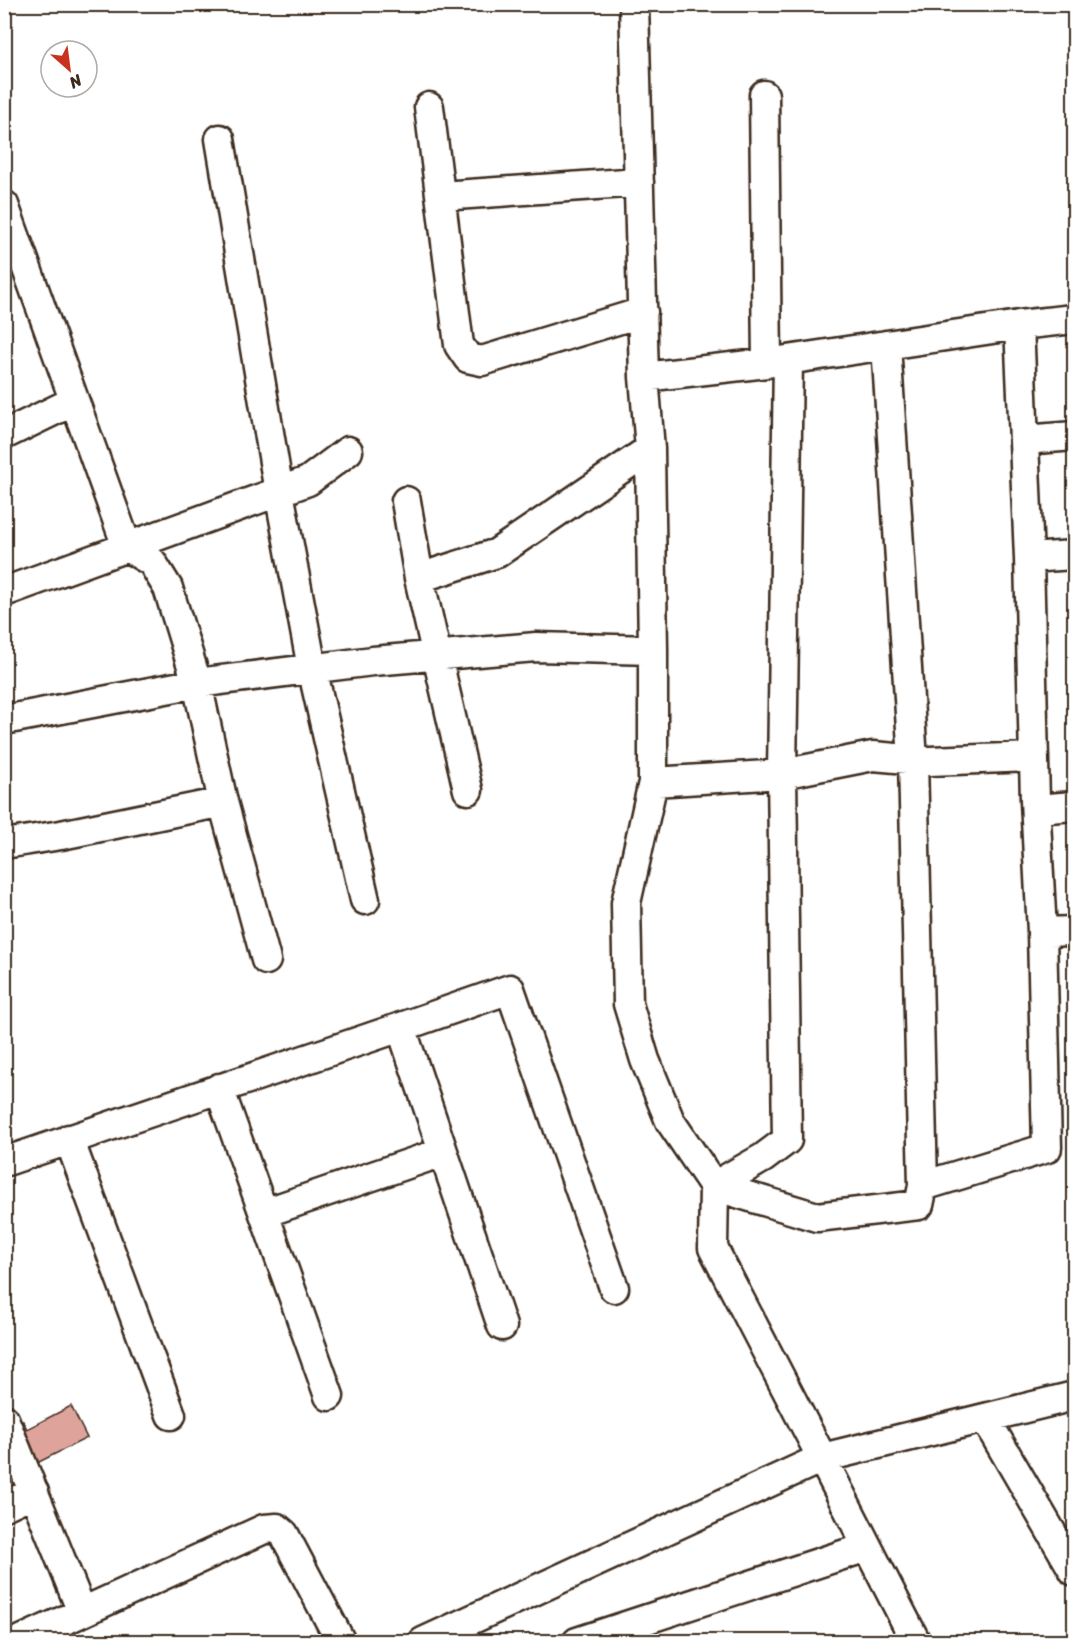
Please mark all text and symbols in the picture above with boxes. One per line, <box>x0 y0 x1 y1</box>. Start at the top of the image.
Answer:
north arrow <box>39 39 99 99</box>
text: N <box>63 66 88 98</box>

